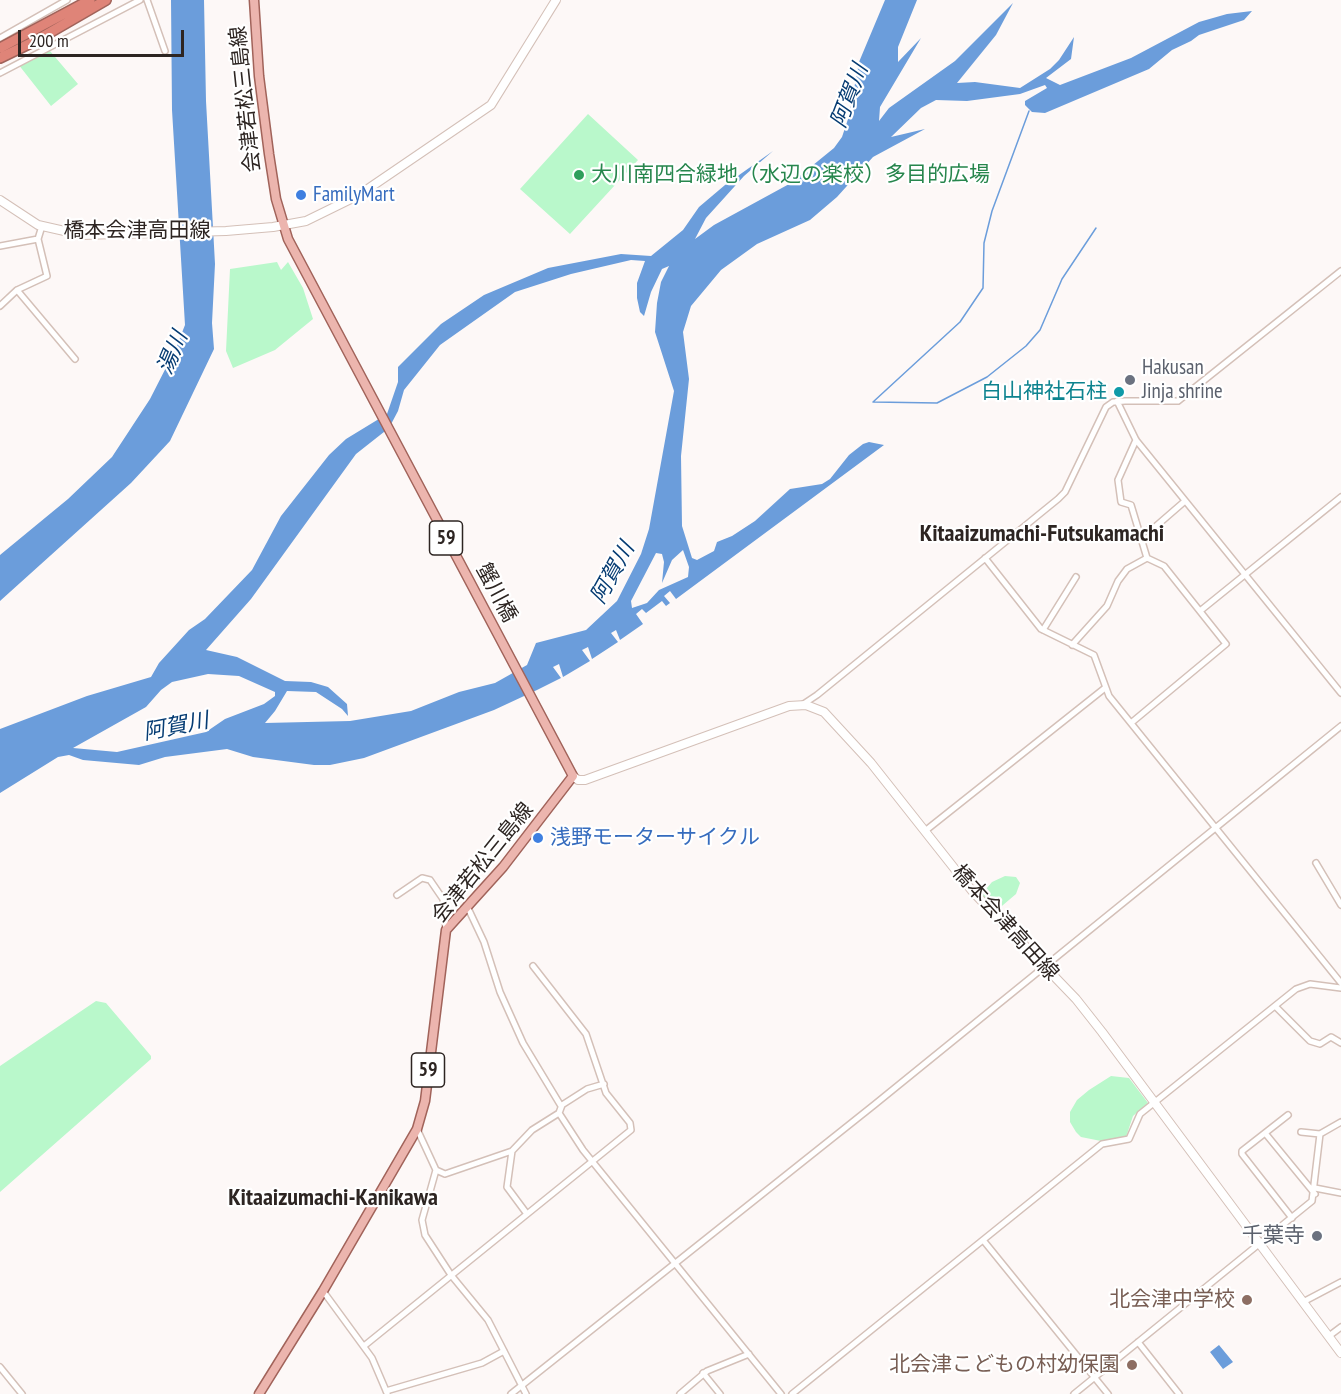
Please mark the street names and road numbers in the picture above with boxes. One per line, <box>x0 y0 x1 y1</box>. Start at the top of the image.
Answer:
street label: 会津若松三島線 <box>226 25 266 173</box>
street label: 橋本会津高田線 <box>64 218 210 244</box>
road number: 59 <box>430 521 462 555</box>
street label: 蟹川橋 <box>470 559 522 627</box>
street label: 会津若松三島線 <box>427 798 539 928</box>
street label: 橋本会津高田線 <box>946 860 1064 986</box>
road number: 59 <box>412 1053 444 1087</box>

